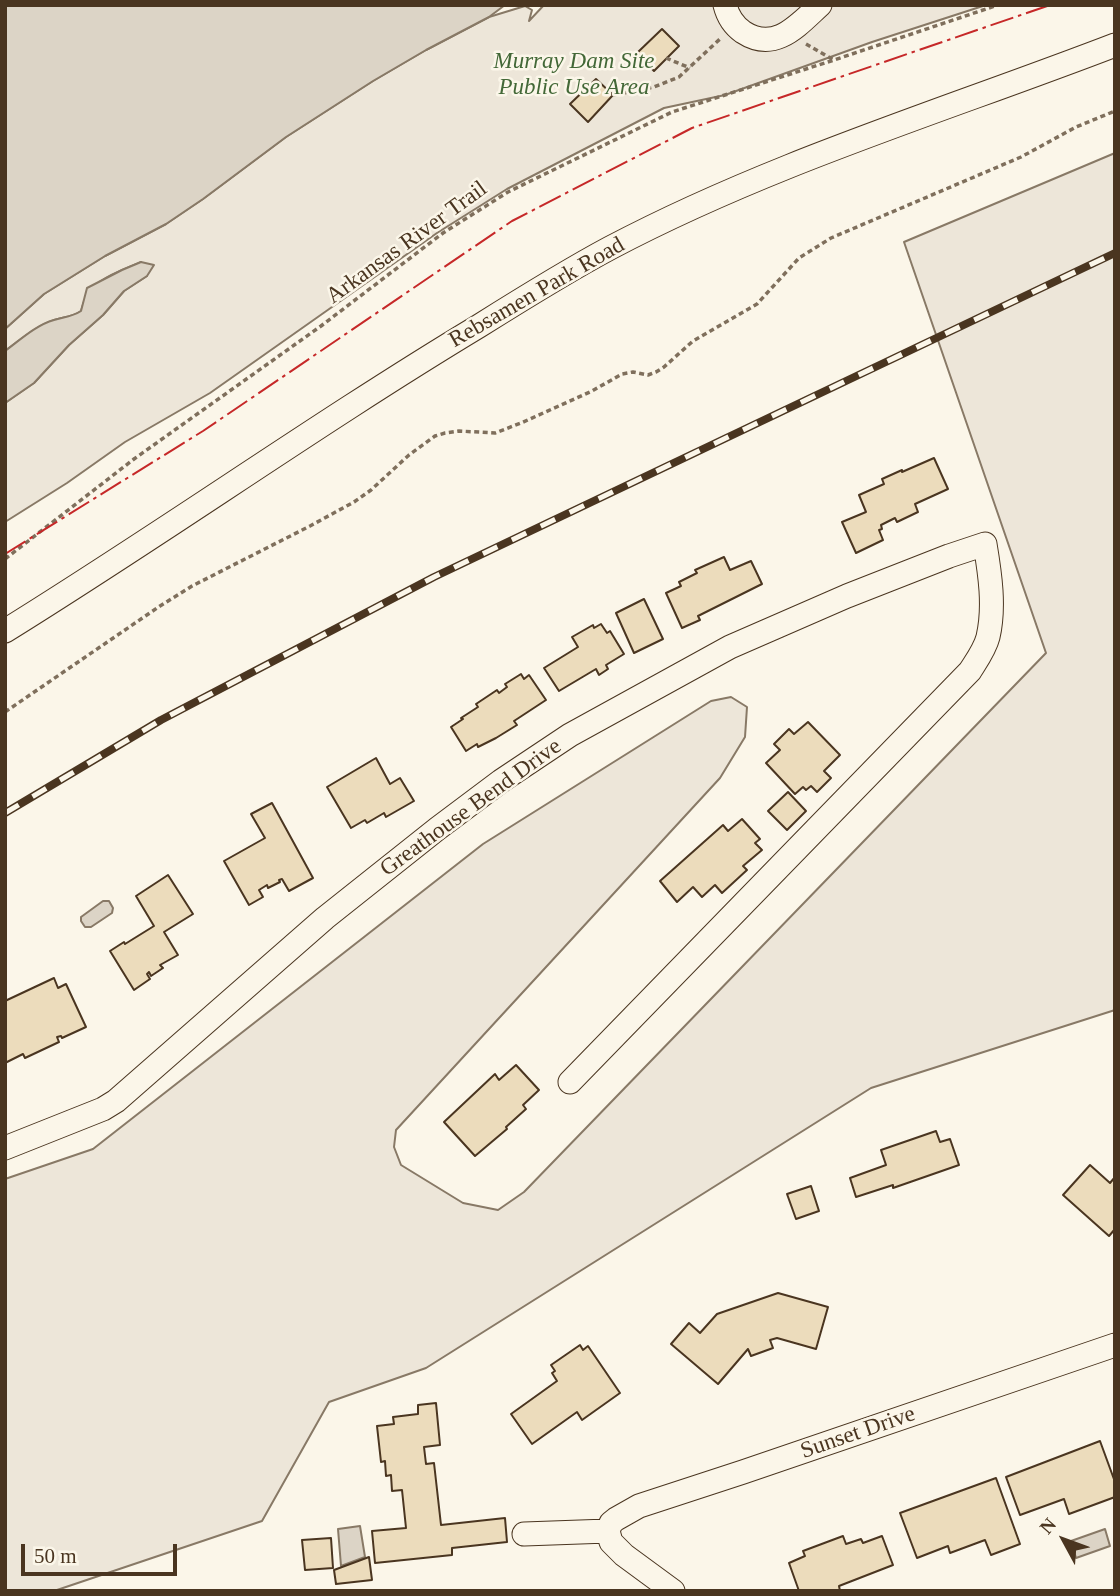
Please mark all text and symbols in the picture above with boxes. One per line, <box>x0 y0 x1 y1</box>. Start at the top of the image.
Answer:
park label: Murray Dam Site Public Use Area <box>494 48 654 102</box>
street label: Arkansas River Trail <box>321 175 493 311</box>
street label: Rebsamen Park Road <box>444 232 630 354</box>
street label: Greathouse Bend Drive <box>375 733 567 883</box>
street label: Sunset Drive <box>797 1401 919 1465</box>
north arrow <box>1029 1505 1099 1575</box>
text: N <box>1035 1514 1060 1538</box>
scale bar <box>24 1530 180 1574</box>
text: 50 m <box>34 1544 77 1568</box>

